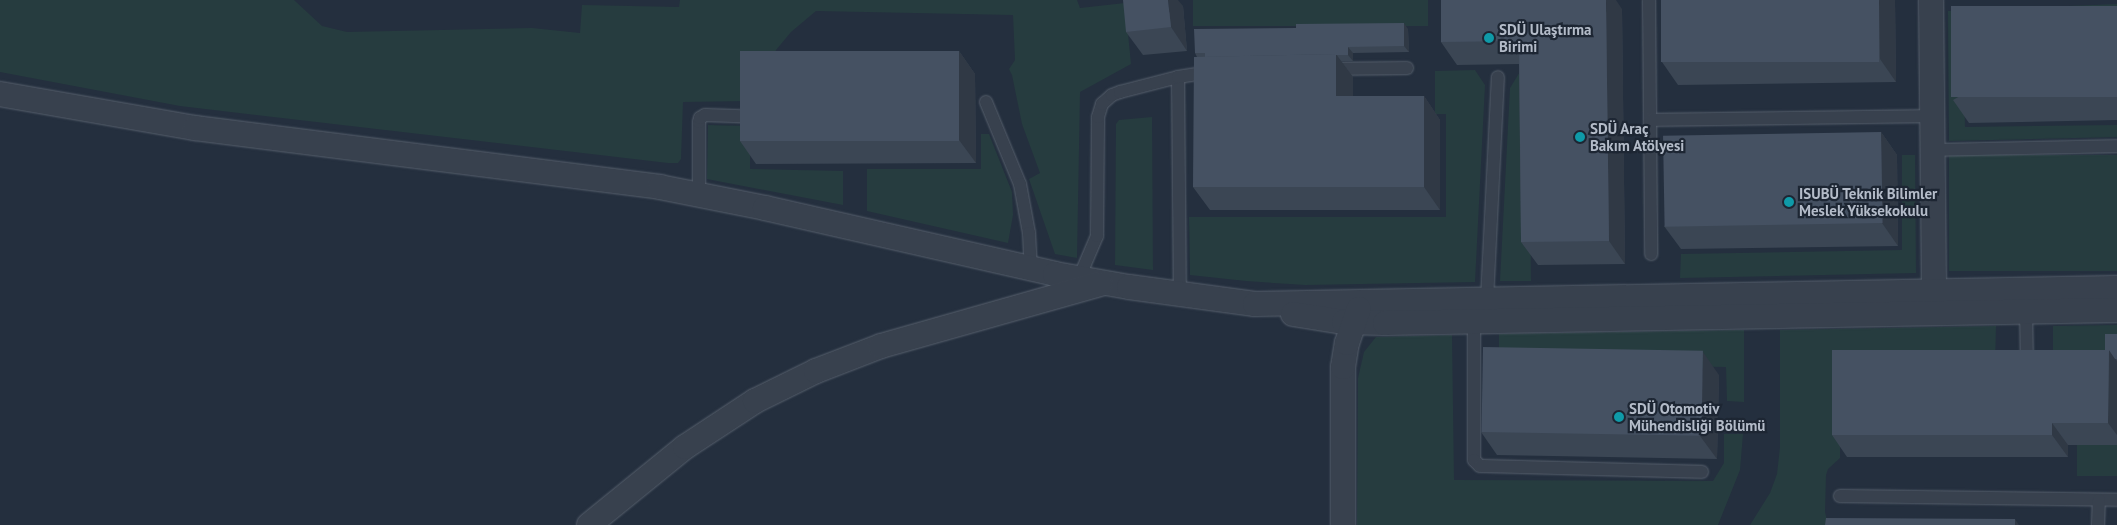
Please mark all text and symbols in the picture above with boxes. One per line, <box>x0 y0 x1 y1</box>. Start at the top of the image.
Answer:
place label: SDÜ Ulaştırma Birimi <box>1499 20 1591 55</box>
marker: SDÜ Ulaştırma Birimi <box>1483 32 1495 44</box>
place label: SDÜ Araç Bakım Atölyesi <box>1590 119 1685 154</box>
marker: SDÜ Araç Bakım Atölyesi <box>1574 131 1586 143</box>
place label: ISUBÜ Teknik Bilimler Meslek Yüksekokulu <box>1799 184 1938 219</box>
marker: ISUBÜ Teknik Bilimler Meslek Yüksekokulu <box>1783 196 1795 208</box>
place label: SDÜ Otomotiv Mühendisliği Bölümü <box>1629 399 1765 434</box>
marker: SDÜ Otomotiv Mühendisliği Bölümü <box>1613 411 1625 423</box>

